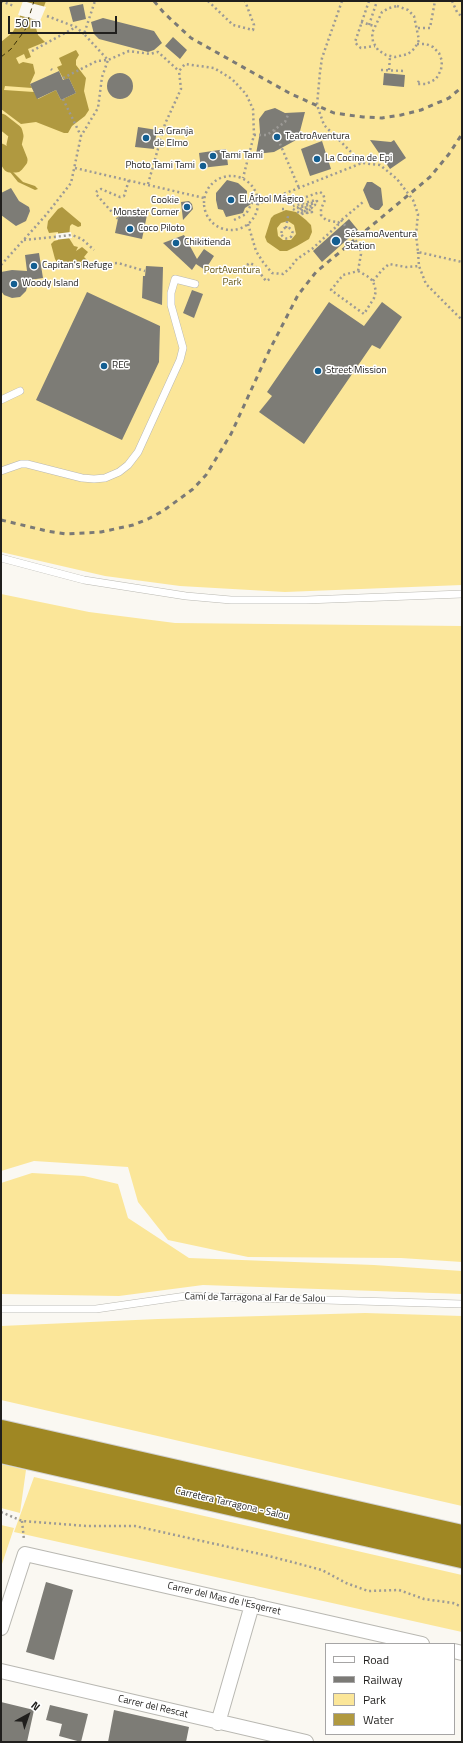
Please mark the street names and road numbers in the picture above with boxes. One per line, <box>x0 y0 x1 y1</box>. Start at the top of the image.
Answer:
street label: Camí de Tarragona al Far de Salou <box>184 1291 326 1305</box>
street label: Carretera Tarragona - Salou <box>174 1485 290 1523</box>
street label: Carrer del Mas de l'Esqerret <box>166 1580 282 1618</box>
street label: Carrer del Rescat <box>117 1693 189 1721</box>

